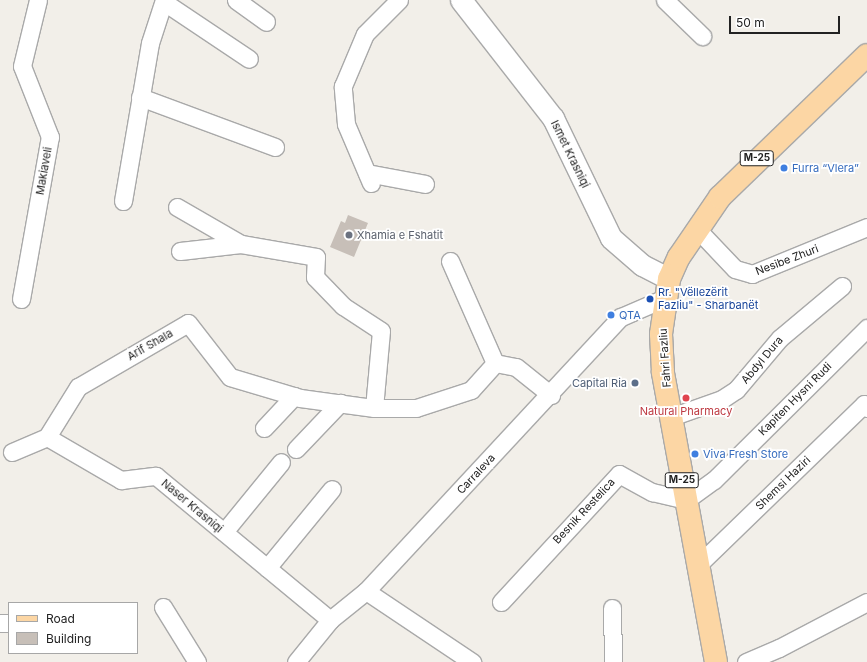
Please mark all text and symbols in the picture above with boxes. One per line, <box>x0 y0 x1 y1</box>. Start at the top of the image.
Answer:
scale bar <box>731 8 842 34</box>
text: 50 m <box>736 15 765 30</box>
street label: Ismet Krasniqi <box>548 118 592 190</box>
street label: Makiaveli <box>33 146 55 196</box>
road number: M-25 <box>739 150 775 166</box>
place label: Furra “Vlera” <box>792 161 859 175</box>
marker: Furra “Vlera” <box>779 163 789 173</box>
place label: Xhamia e Fshatit <box>357 228 443 242</box>
marker: Xhamia e Fshatit <box>344 230 354 240</box>
street label: Nesibe Zhuri <box>754 242 820 278</box>
place label: Rr. "Vëllezërit Fazliu" - Sharbanët <box>658 286 758 312</box>
marker: Rr. "Vëllezërit Fazliu" - Sharbanët <box>645 294 655 304</box>
place label: QTA <box>619 308 641 322</box>
marker: QTA <box>606 310 616 320</box>
street label: Arif Shala <box>125 327 175 363</box>
street label: Fahri Fazliu <box>656 328 674 388</box>
street label: Abdyl Dura <box>738 334 786 386</box>
street label: Kapiten Hysni Rudi <box>756 360 834 438</box>
place label: Capital Ria <box>572 376 627 390</box>
marker: Capital Ria <box>630 378 640 388</box>
marker: Natural Pharmacy <box>681 393 691 403</box>
place label: Natural Pharmacy <box>640 404 732 418</box>
place label: Viva Fresh Store <box>703 447 788 461</box>
marker: Viva Fresh Store <box>690 449 700 459</box>
street label: Carraleva <box>454 451 498 497</box>
street label: Shemsi Haziri <box>753 454 813 512</box>
road number: M-25 <box>664 472 700 488</box>
street label: Besnik Restelica <box>550 476 618 546</box>
street label: Naser Krasniqi <box>159 477 225 535</box>
legend <box>8 602 138 654</box>
text: Road <box>46 611 75 626</box>
text: Building <box>46 631 91 646</box>

